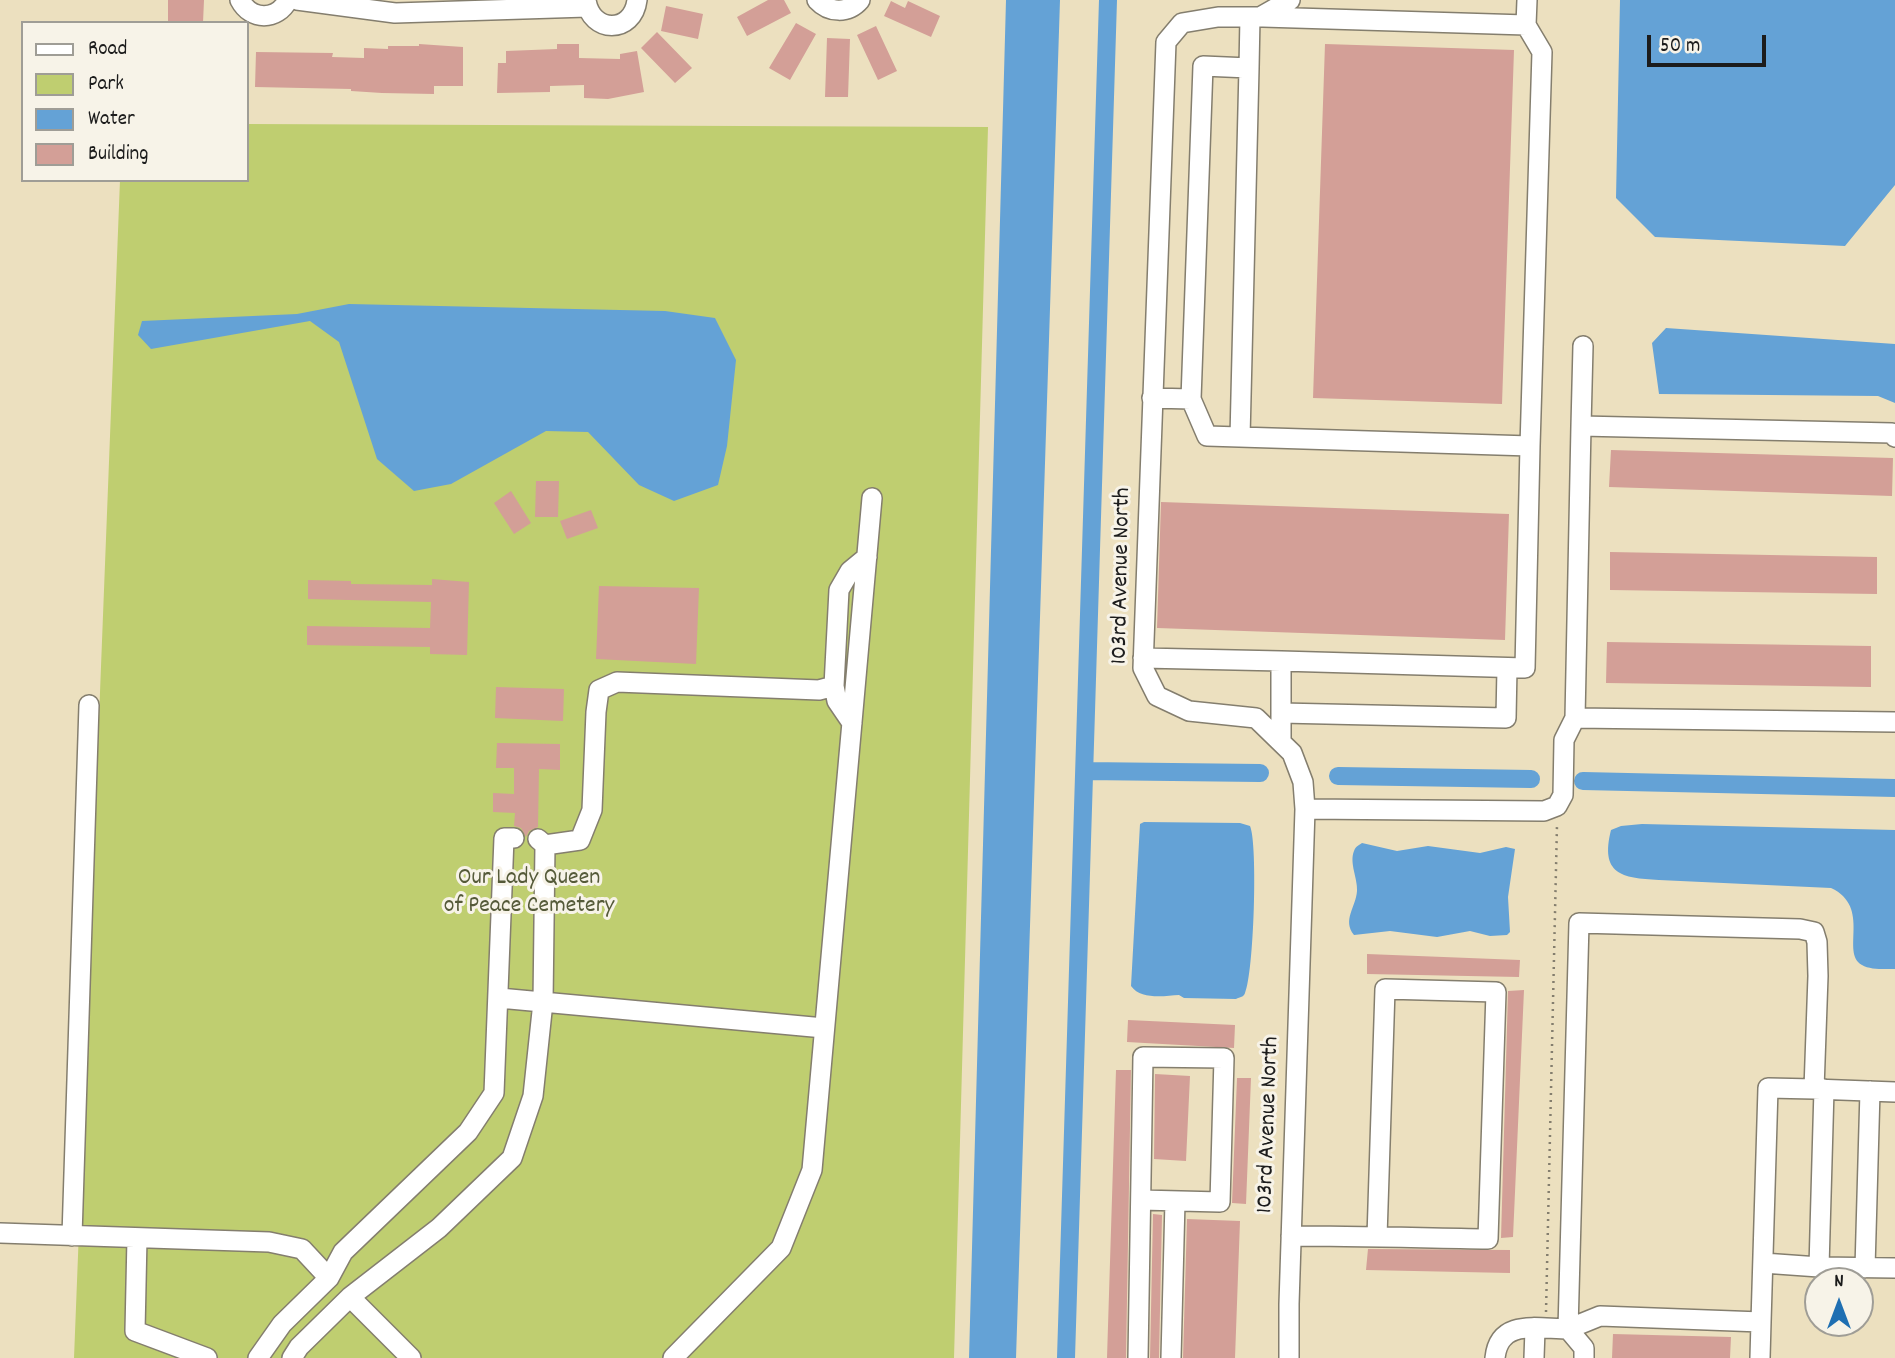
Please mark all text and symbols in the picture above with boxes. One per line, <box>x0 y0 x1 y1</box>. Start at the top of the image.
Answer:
legend <box>21 21 248 182</box>
scale bar <box>1650 21 1769 65</box>
text: 50 m <box>1660 32 1700 62</box>
text: Road <box>88 35 127 65</box>
text: Park <box>88 70 124 100</box>
text: Water <box>88 105 135 135</box>
text: Building <box>88 140 148 170</box>
street label: 103rd Avenue North <box>1107 487 1139 665</box>
park label: Our Lady Queen of Peace Cemetery <box>444 866 614 922</box>
street label: 103rd Avenue North <box>1253 1036 1287 1214</box>
north arrow <box>1804 1267 1874 1337</box>
text: N <box>1834 1269 1844 1296</box>

